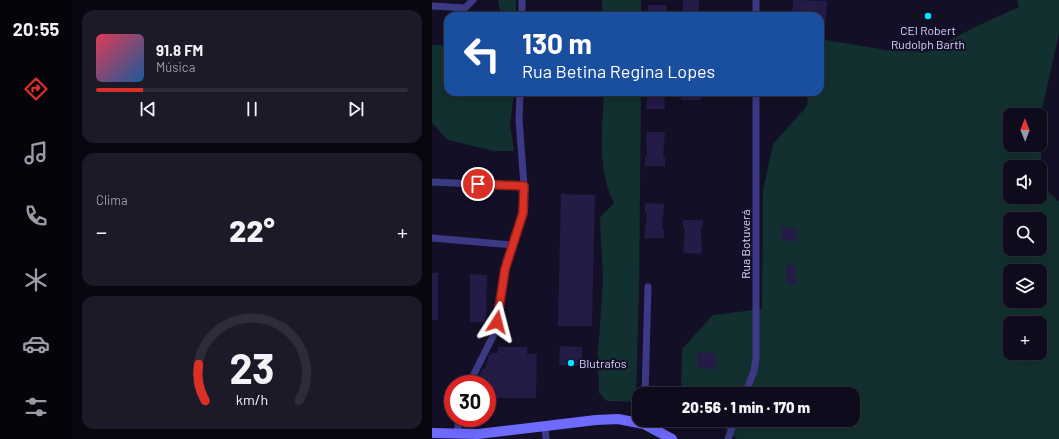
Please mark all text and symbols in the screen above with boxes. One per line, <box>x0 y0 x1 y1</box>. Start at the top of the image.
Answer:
marker: CEI Robert Rudolph Barth <box>923 11 933 21</box>
text: 20:55 <box>13 18 59 40</box>
place label: CEI Robert Rudolph Barth <box>891 23 965 51</box>
text: 130 m <box>522 26 592 60</box>
icon: left <box>456 28 508 80</box>
text: 91.8 FM <box>156 41 203 59</box>
text: Música <box>156 59 195 75</box>
text: Rua Betina Regina Lopes <box>522 60 715 82</box>
icon: directions <box>22 75 50 103</box>
icon: previous <box>137 98 159 120</box>
icon: pause <box>241 98 263 120</box>
icon: next <box>345 98 367 120</box>
north arrow <box>1003 108 1047 152</box>
map controls <box>1003 108 1047 360</box>
icon: music <box>22 139 50 167</box>
button: sound <box>1003 160 1047 204</box>
pin <box>461 167 495 201</box>
icon: arrive <box>467 173 489 195</box>
text: Clima <box>96 192 128 208</box>
icon: phone <box>22 202 50 230</box>
street label: Rua Botuverá <box>738 209 752 279</box>
text: 22° <box>229 212 275 248</box>
button: search <box>1003 212 1047 256</box>
text: − <box>96 218 107 244</box>
text: + <box>397 218 408 244</box>
button: layers <box>1003 264 1047 308</box>
icon: climate <box>22 266 50 294</box>
position arrow <box>476 301 518 343</box>
button: + <box>1003 316 1047 360</box>
icon: car <box>22 330 50 358</box>
text: 23 <box>229 341 275 391</box>
place label: Blutrafos <box>579 356 627 370</box>
marker: Blutrafos <box>566 358 576 368</box>
speed limit sign: 30 <box>444 375 496 427</box>
text: km/h <box>236 390 268 407</box>
icon: filters <box>22 393 50 421</box>
text: 20:56 · 1 min · 170 m <box>682 398 810 416</box>

